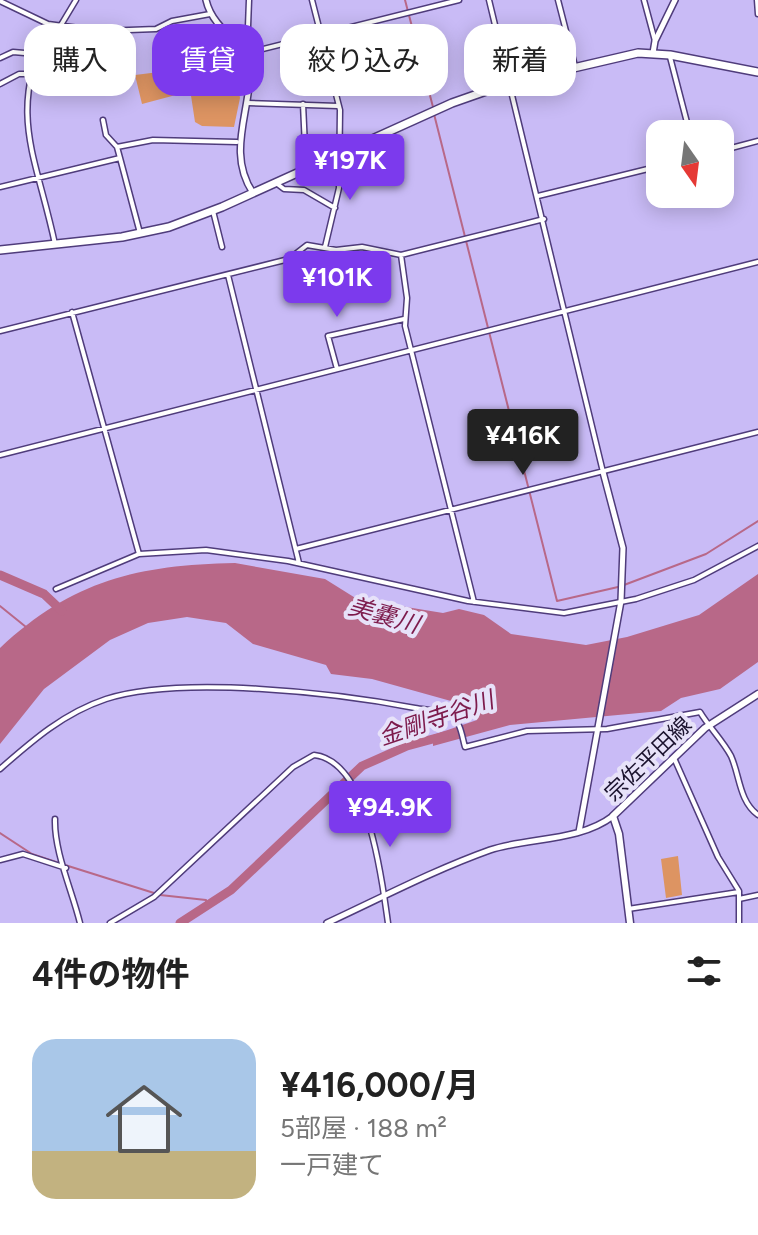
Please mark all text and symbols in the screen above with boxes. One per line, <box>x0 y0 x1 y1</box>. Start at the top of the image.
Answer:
chip: 購入 <box>24 24 136 96</box>
chip: 賃貸 <box>152 24 264 96</box>
chip: 絞り込み <box>280 24 448 96</box>
chip: 新着 <box>464 24 576 96</box>
north arrow <box>646 120 734 208</box>
map controls <box>646 120 734 208</box>
pin: ¥197K <box>294 134 406 202</box>
text: ¥197K <box>313 144 387 176</box>
pin: ¥101K <box>281 251 393 319</box>
text: ¥101K <box>301 261 373 293</box>
pin: ¥416K <box>467 409 579 477</box>
text: ¥416K <box>485 419 561 451</box>
water label: 美嚢川 <box>345 591 425 640</box>
water label: 金剛寺谷川 <box>375 684 500 751</box>
street label: 宗佐平田線 <box>599 711 697 807</box>
pin: ¥94.9K <box>325 781 455 849</box>
text: ¥94.9K <box>347 791 433 823</box>
icon: filters <box>682 949 726 993</box>
text: 4件の物件 <box>32 954 190 995</box>
text: ¥416,000/月 <box>280 1065 479 1106</box>
icon: home <box>96 1071 192 1167</box>
text: 5部屋 · 188 m² <box>280 1112 447 1144</box>
text: 一戸建て <box>280 1149 384 1181</box>

